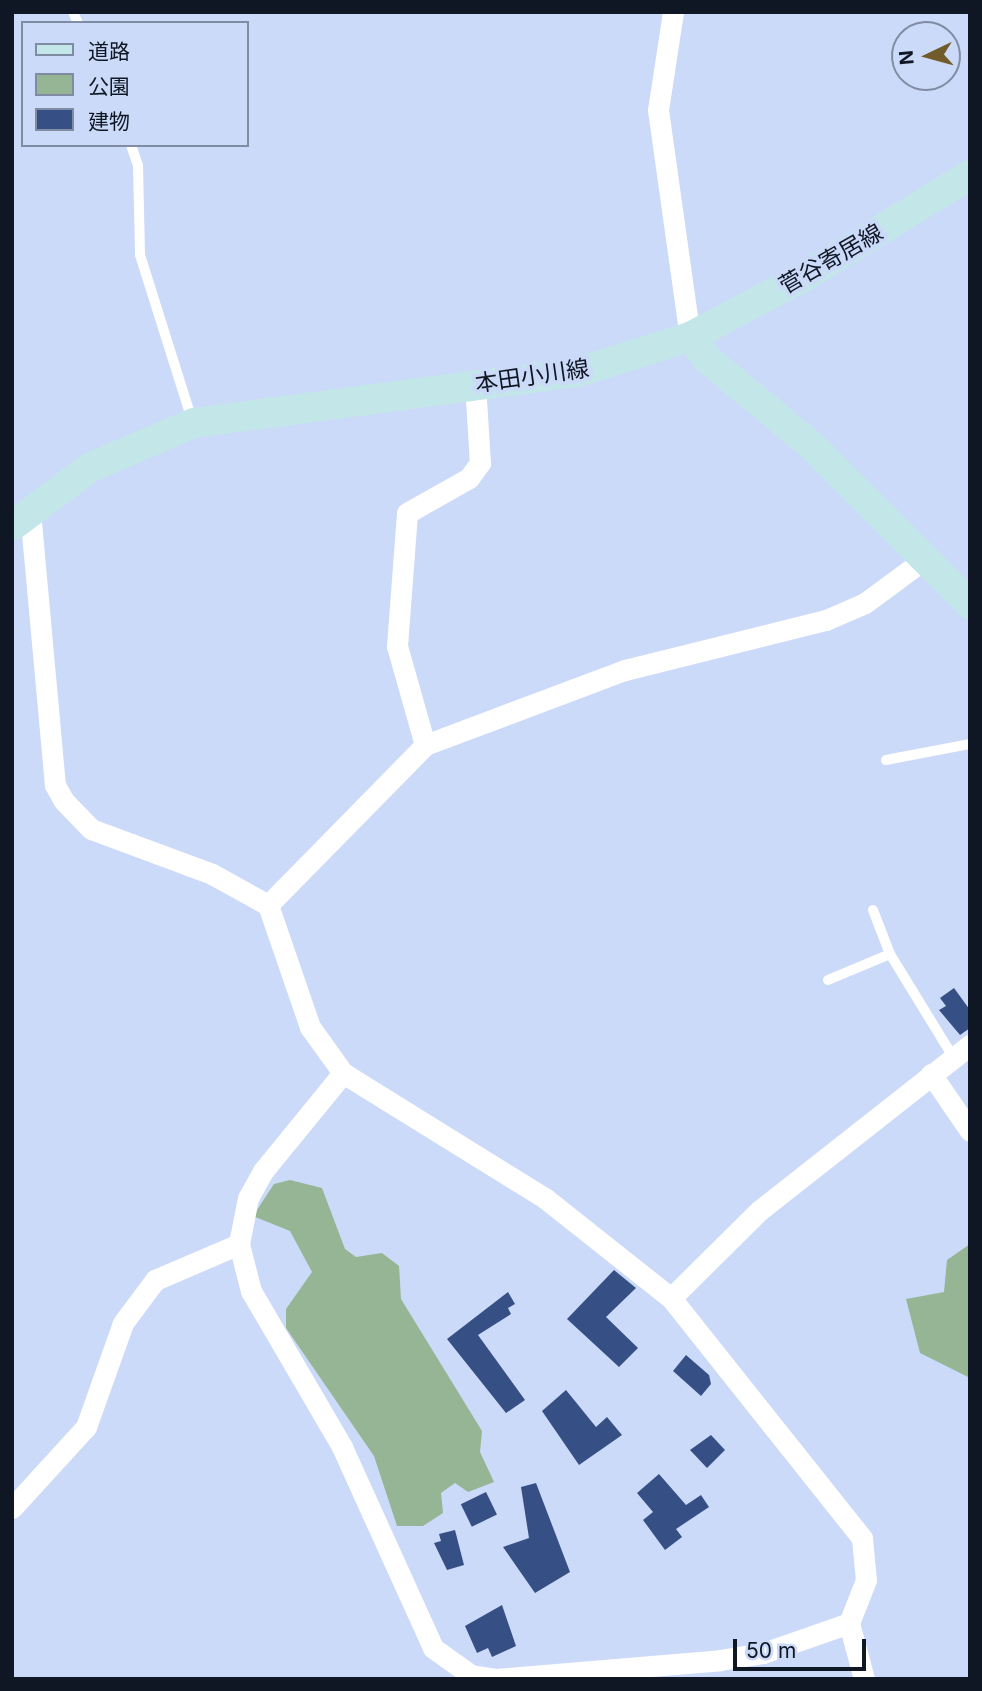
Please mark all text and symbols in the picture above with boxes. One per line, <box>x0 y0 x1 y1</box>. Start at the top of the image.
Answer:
legend <box>21 21 248 147</box>
north arrow <box>891 21 961 91</box>
text: 道路 <box>88 39 130 64</box>
text: N <box>894 49 919 66</box>
text: 公園 <box>88 74 130 99</box>
text: 建物 <box>88 109 130 134</box>
street label: 菅谷寄居線 <box>774 218 888 300</box>
street label: 本田小川線 <box>473 354 591 398</box>
scale bar <box>737 1624 870 1668</box>
text: 50 m <box>746 1638 796 1663</box>

